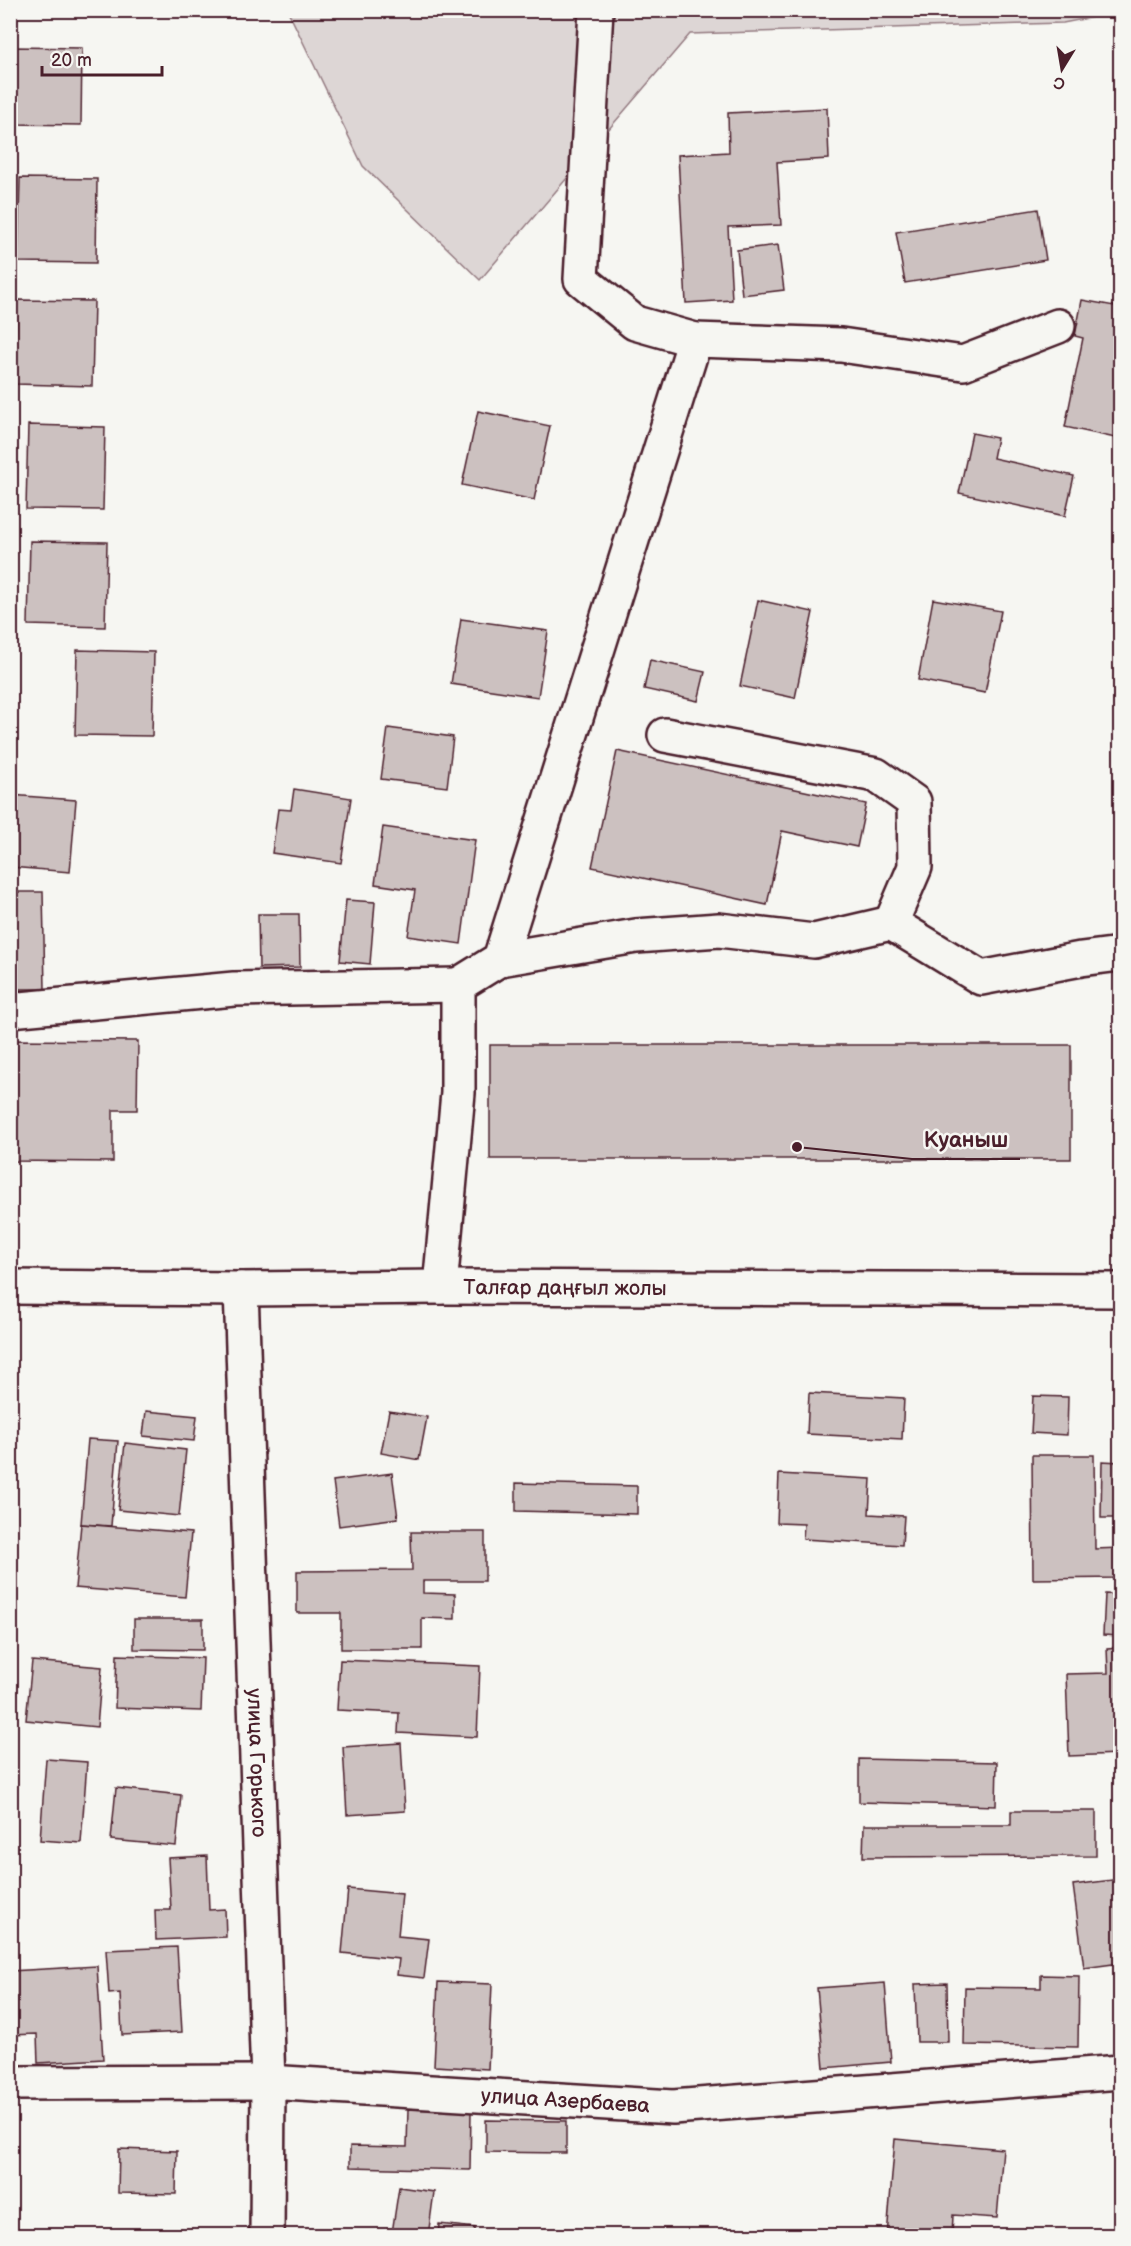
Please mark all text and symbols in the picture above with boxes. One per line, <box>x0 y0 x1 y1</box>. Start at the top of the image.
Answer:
scale bar <box>42 39 162 77</box>
north arrow <box>1032 39 1092 99</box>
text: 20 m <box>51 50 92 71</box>
text: С <box>1052 72 1067 93</box>
callout: Куаныш <box>912 1119 1020 1159</box>
text: Куаныш <box>924 1127 1008 1154</box>
street label: Талғар даңғыл жолы <box>463 1275 667 1301</box>
street label: улица Горького <box>242 1688 272 1838</box>
street label: улица Азербаева <box>480 2083 651 2118</box>

